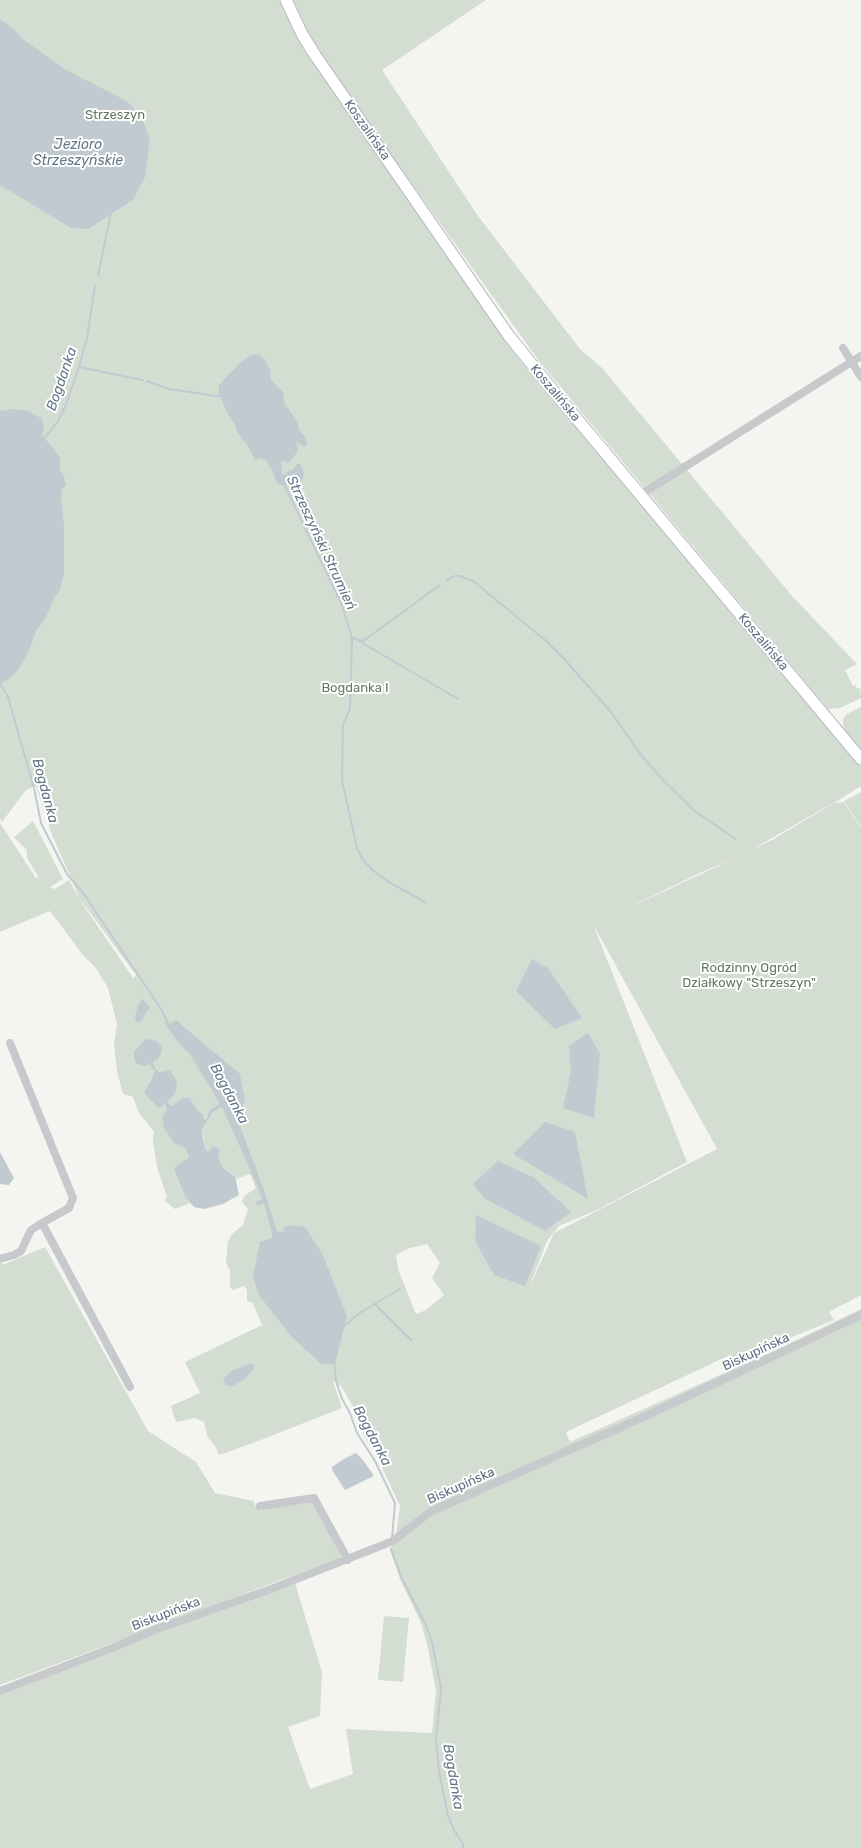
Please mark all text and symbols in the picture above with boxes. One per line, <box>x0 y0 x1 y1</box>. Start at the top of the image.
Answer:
street label: Koszalińska <box>341 97 393 163</box>
park label: Strzeszyn <box>85 107 145 123</box>
water label: Jezioro Strzeszyńskie <box>33 137 123 170</box>
water label: Bogdanka <box>43 345 81 413</box>
street label: Koszalińska <box>527 361 583 425</box>
water label: Strzeszyński Strumień <box>283 473 359 613</box>
street label: Koszalińska <box>735 610 791 674</box>
park label: Bogdanka I <box>321 680 389 696</box>
water label: Bogdanka <box>28 757 62 825</box>
park label: Rodzinny Ogród Działkowy "Strzeszyn" <box>682 960 816 991</box>
water label: Bogdanka <box>206 1061 252 1127</box>
street label: Biskupińska <box>720 1330 792 1374</box>
water label: Bogdanka <box>349 1403 395 1469</box>
street label: Biskupińska <box>425 1464 497 1508</box>
street label: Biskupińska <box>130 1594 202 1634</box>
water label: Bogdanka <box>439 1743 467 1811</box>

